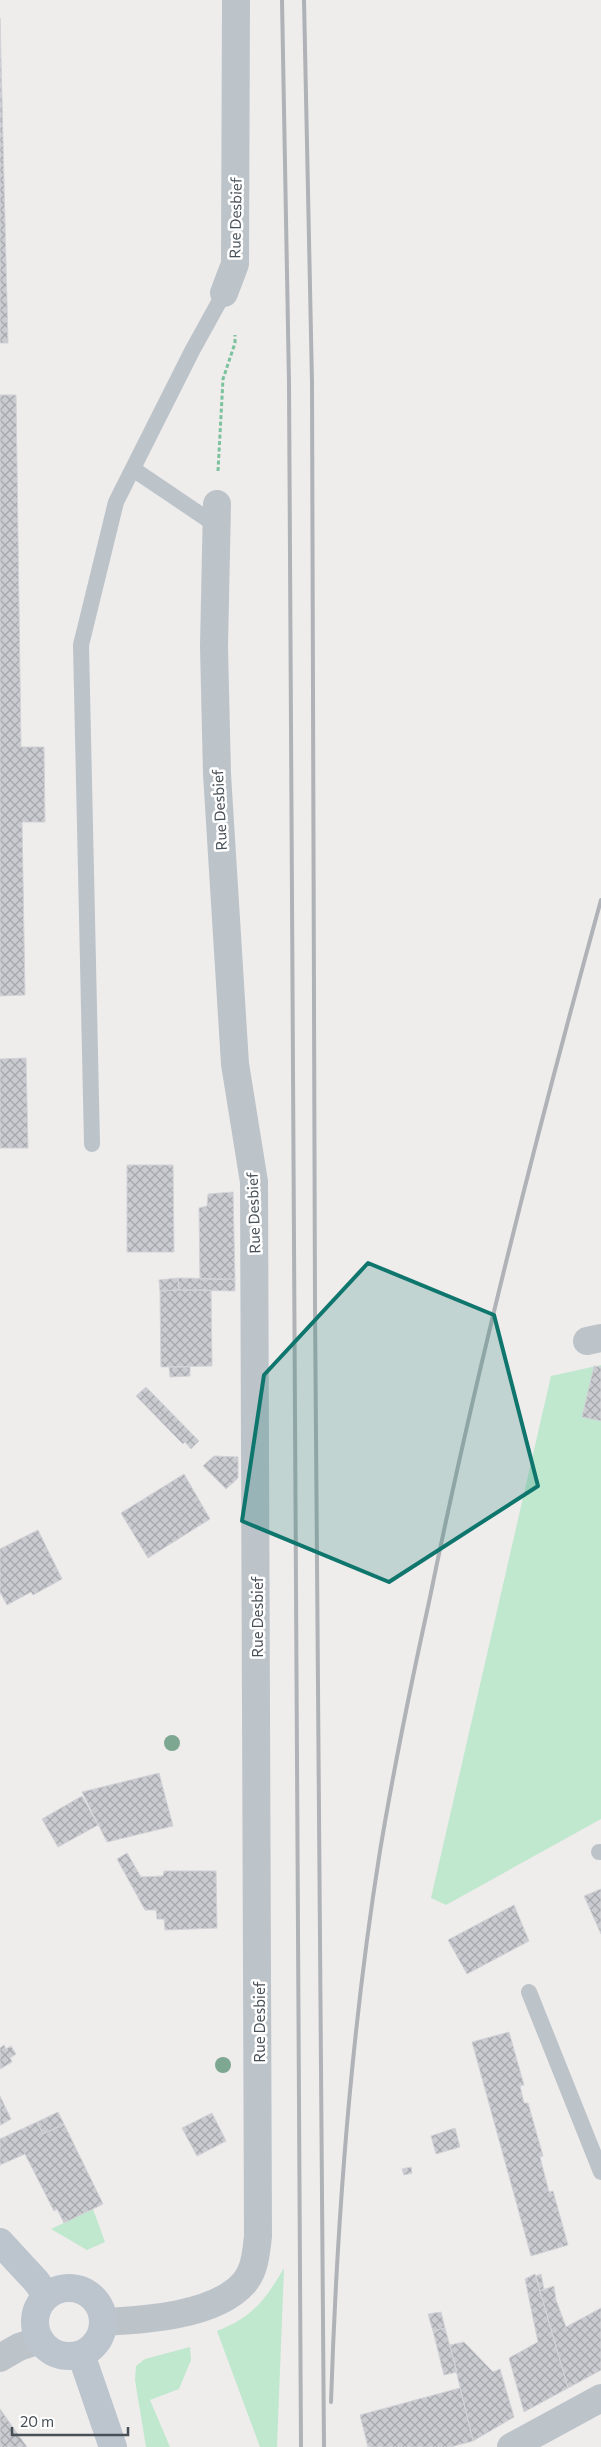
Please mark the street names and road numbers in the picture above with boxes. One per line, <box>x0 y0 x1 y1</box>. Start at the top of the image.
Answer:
street label: Rue Desbief <box>225 177 245 259</box>
street label: Rue Desbief <box>208 769 230 851</box>
street label: Rue Desbief <box>243 1172 263 1254</box>
street label: Rue Desbief <box>248 1576 266 1658</box>
street label: Rue Desbief <box>250 1981 268 2063</box>

